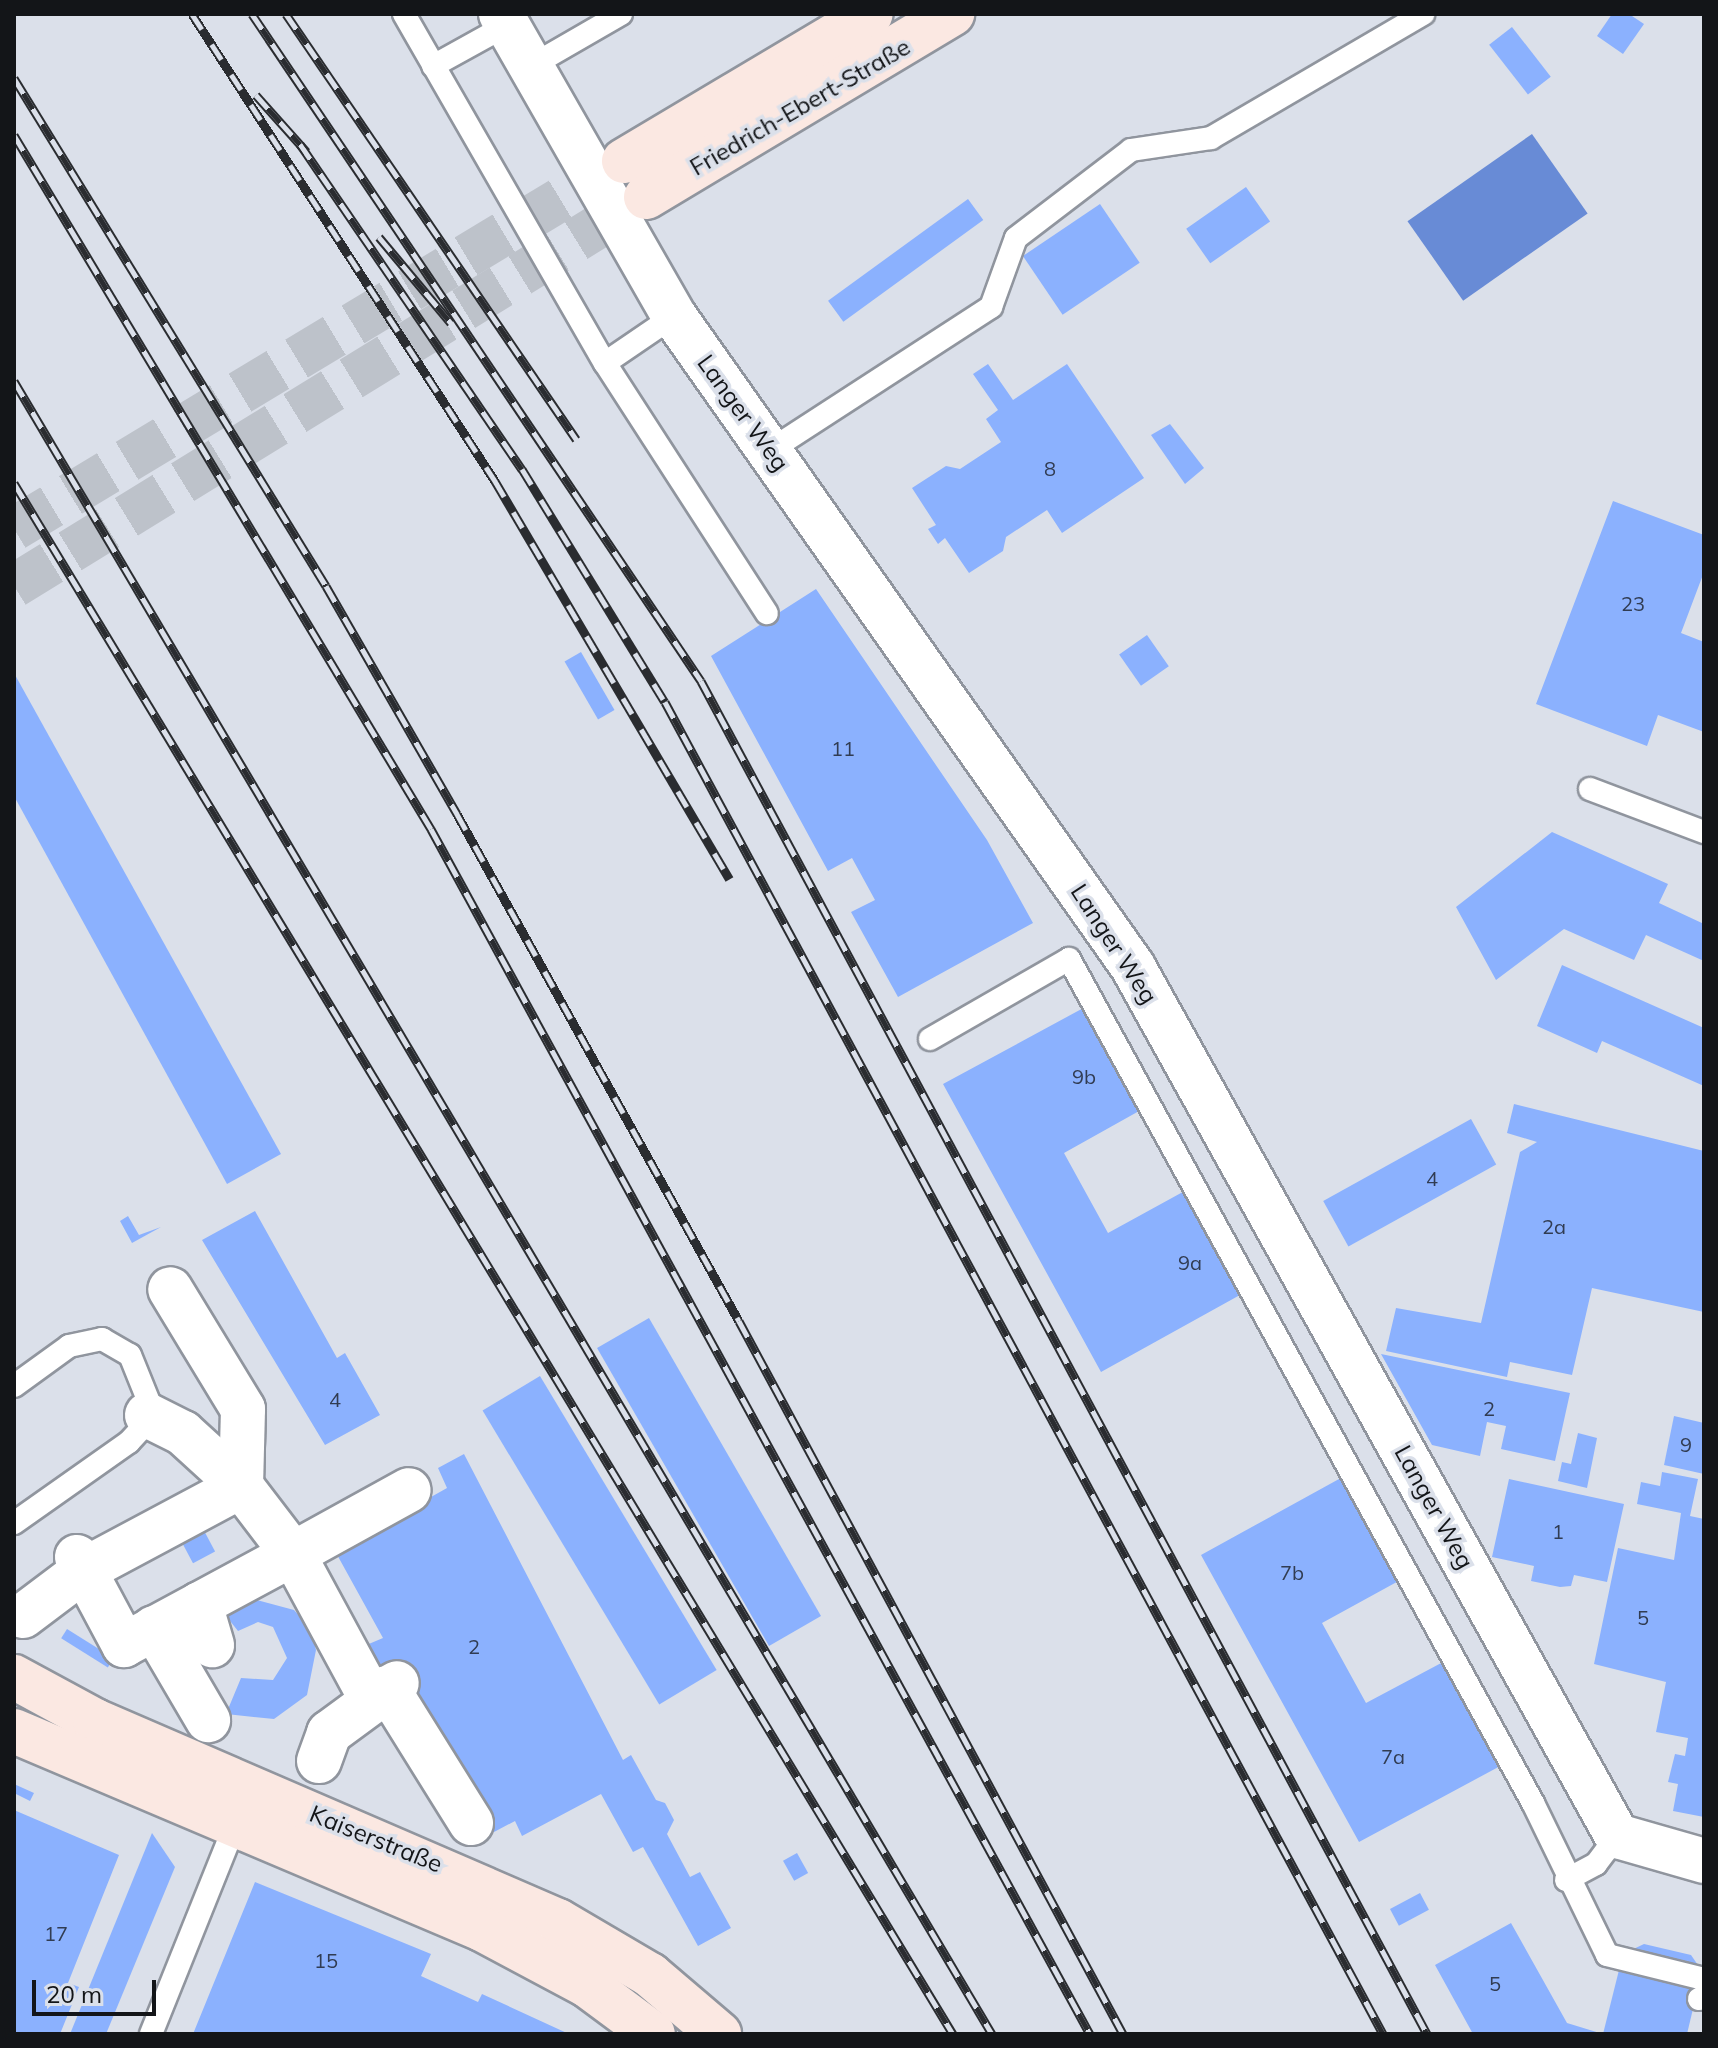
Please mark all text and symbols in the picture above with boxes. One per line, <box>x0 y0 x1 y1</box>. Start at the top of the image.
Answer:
street label: Friedrich-Ebert-Straße <box>685 32 915 182</box>
street label: Langer Weg <box>691 349 795 477</box>
house number: 8 <box>1044 456 1056 480</box>
house number: 23 <box>1621 591 1645 615</box>
house number: 11 <box>831 736 855 760</box>
street label: Langer Weg <box>1065 879 1163 1009</box>
house number: 9b <box>1072 1064 1096 1088</box>
house number: 4 <box>1426 1166 1438 1190</box>
house number: 2a <box>1542 1214 1566 1238</box>
house number: 9a <box>1178 1250 1202 1274</box>
house number: 4 <box>329 1387 341 1411</box>
house number: 2 <box>1483 1396 1495 1420</box>
house number: 9 <box>1680 1432 1692 1456</box>
street label: Langer Weg <box>1388 1440 1480 1574</box>
house number: 1 <box>1552 1519 1564 1543</box>
house number: 7b <box>1280 1560 1304 1584</box>
house number: 5 <box>1637 1605 1649 1629</box>
house number: 2 <box>468 1634 480 1658</box>
house number: 7a <box>1381 1744 1405 1768</box>
street label: Kaiserstraße <box>306 1799 446 1879</box>
house number: 17 <box>44 1921 68 1945</box>
house number: 15 <box>314 1948 338 1972</box>
scale bar <box>36 1964 160 2014</box>
house number: 5 <box>1489 1971 1501 1995</box>
text: 20 m <box>46 1979 102 2009</box>

